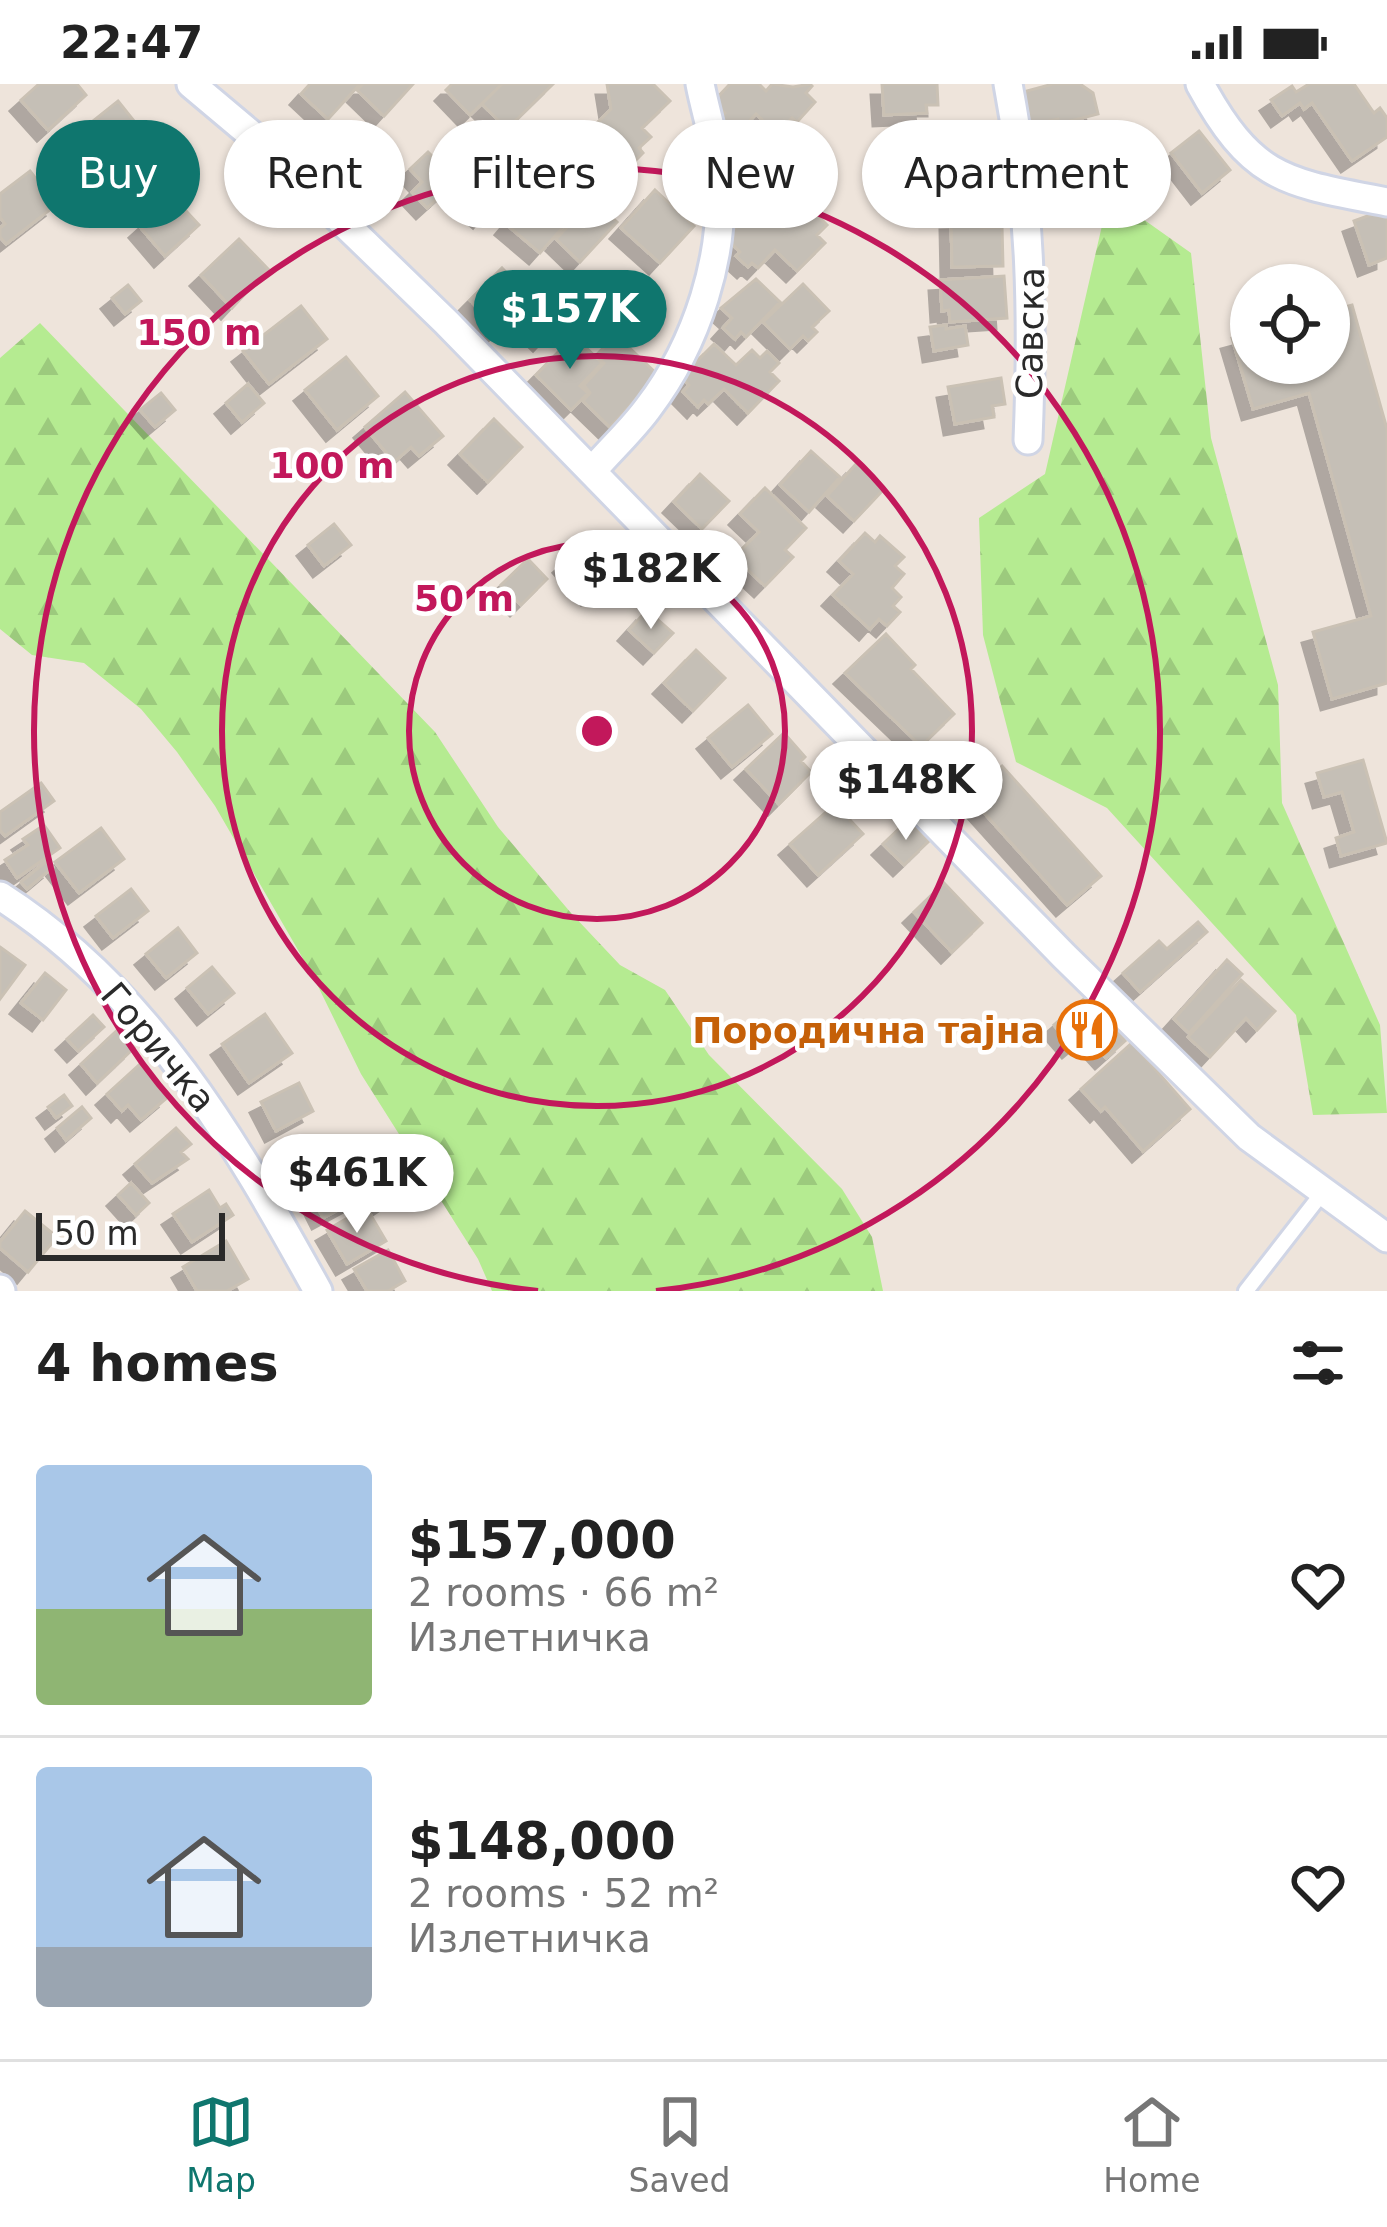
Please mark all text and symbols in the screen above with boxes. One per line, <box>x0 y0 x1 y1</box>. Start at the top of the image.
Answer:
text: 22:47 <box>60 16 203 69</box>
chip: Buy <box>36 120 200 228</box>
chip: Rent <box>224 120 405 228</box>
chip: Filters <box>429 120 638 228</box>
chip: New <box>662 120 838 228</box>
chip: Apartment <box>862 120 1171 228</box>
map controls <box>1230 264 1350 384</box>
button: locate <box>1230 264 1350 384</box>
street label: Савска <box>1009 267 1052 399</box>
pin: $157K <box>486 270 654 372</box>
text: $157K <box>501 286 639 331</box>
text: 150 m <box>136 312 262 353</box>
text: 100 m <box>269 445 395 486</box>
pin: $182K <box>567 530 735 632</box>
text: $182K <box>582 546 720 591</box>
text: 50 m <box>414 578 514 619</box>
centre of rings <box>576 710 618 752</box>
pin: $148K <box>822 741 990 843</box>
text: $148K <box>837 757 975 802</box>
street label: Горичка <box>93 975 224 1120</box>
restaurant icon: Породична тајна <box>1056 999 1118 1061</box>
place label: Породична тајна <box>692 1010 1045 1051</box>
pin: $461K <box>273 1134 441 1236</box>
text: $461K <box>288 1150 426 1195</box>
scale bar <box>36 1207 225 1260</box>
text: 50 m <box>54 1214 139 1253</box>
icon: filters <box>1285 1330 1351 1396</box>
text: 4 homes <box>36 1334 279 1393</box>
text: $157,000 <box>408 1511 676 1570</box>
icon: home <box>132 1513 276 1657</box>
icon: heart <box>1285 1552 1351 1618</box>
text: 2 rooms · 66 m² <box>408 1570 719 1615</box>
text: Излетничка <box>408 1615 651 1660</box>
text: $148,000 <box>408 1812 676 1871</box>
icon: home <box>132 1815 276 1959</box>
icon: heart <box>1285 1854 1351 1920</box>
text: 2 rooms · 52 m² <box>408 1871 719 1916</box>
text: Излетничка <box>408 1916 651 1961</box>
tab: Map <box>186 2089 256 2200</box>
tab: Saved <box>629 2089 731 2200</box>
tab: Home <box>1103 2089 1201 2200</box>

